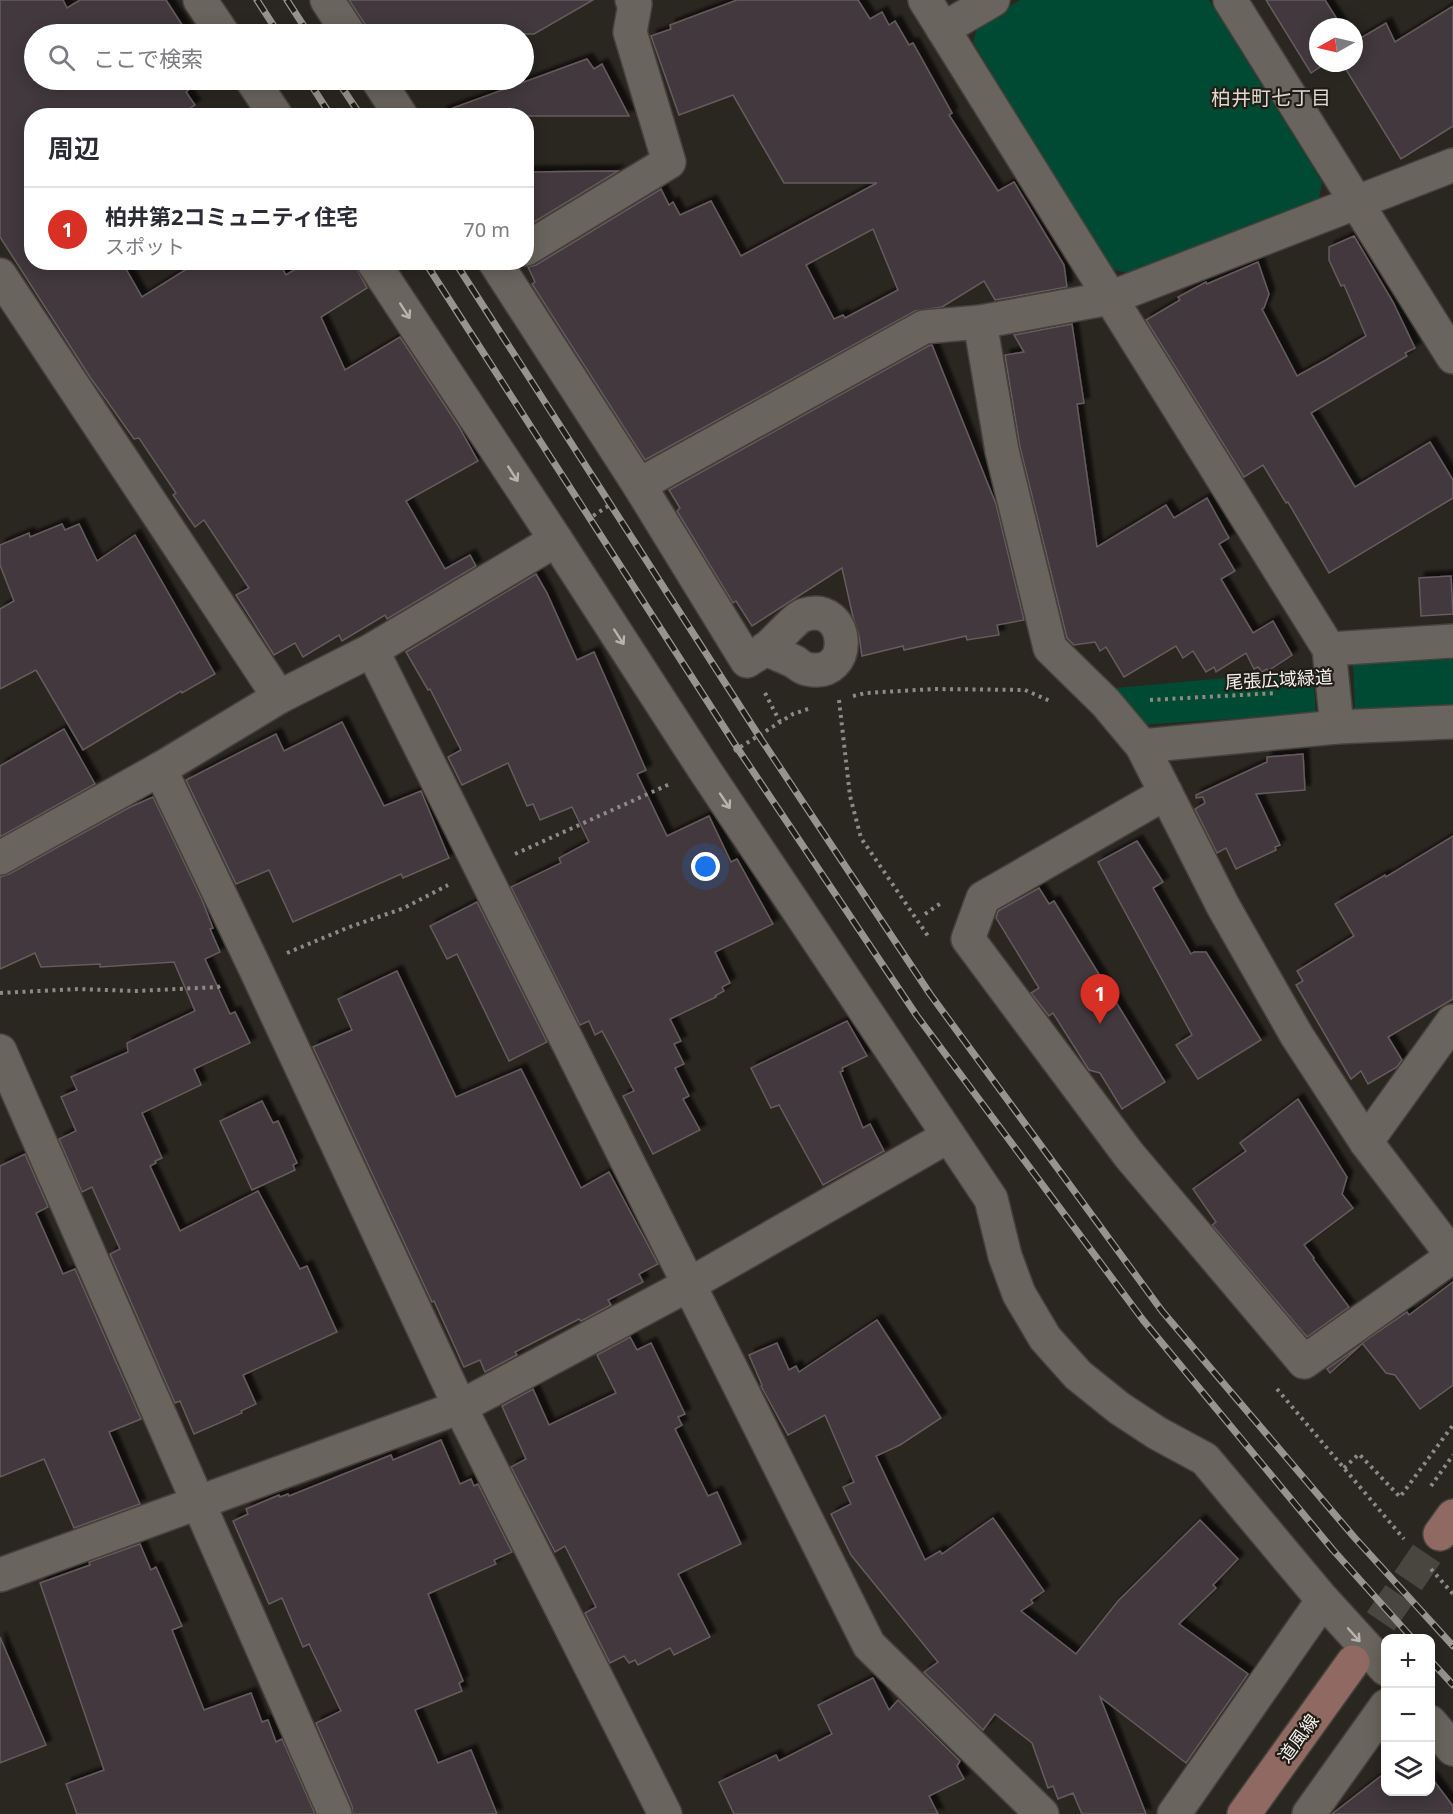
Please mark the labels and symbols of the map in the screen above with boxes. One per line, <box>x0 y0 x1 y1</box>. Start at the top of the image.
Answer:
north arrow <box>1309 18 1363 72</box>
district label: 柏井町七丁目 <box>1211 84 1331 111</box>
one-way arrow <box>399 303 412 320</box>
one-way arrow <box>507 465 519 482</box>
one-way arrow <box>613 629 625 645</box>
street label: 尾張広域緑道 <box>1224 664 1334 694</box>
one-way arrow <box>719 792 731 809</box>
your location <box>691 852 720 881</box>
pin: 1 <box>1080 974 1120 1024</box>
one-way arrow <box>1347 1627 1361 1642</box>
street label: 道風線 <box>1272 1709 1324 1767</box>

